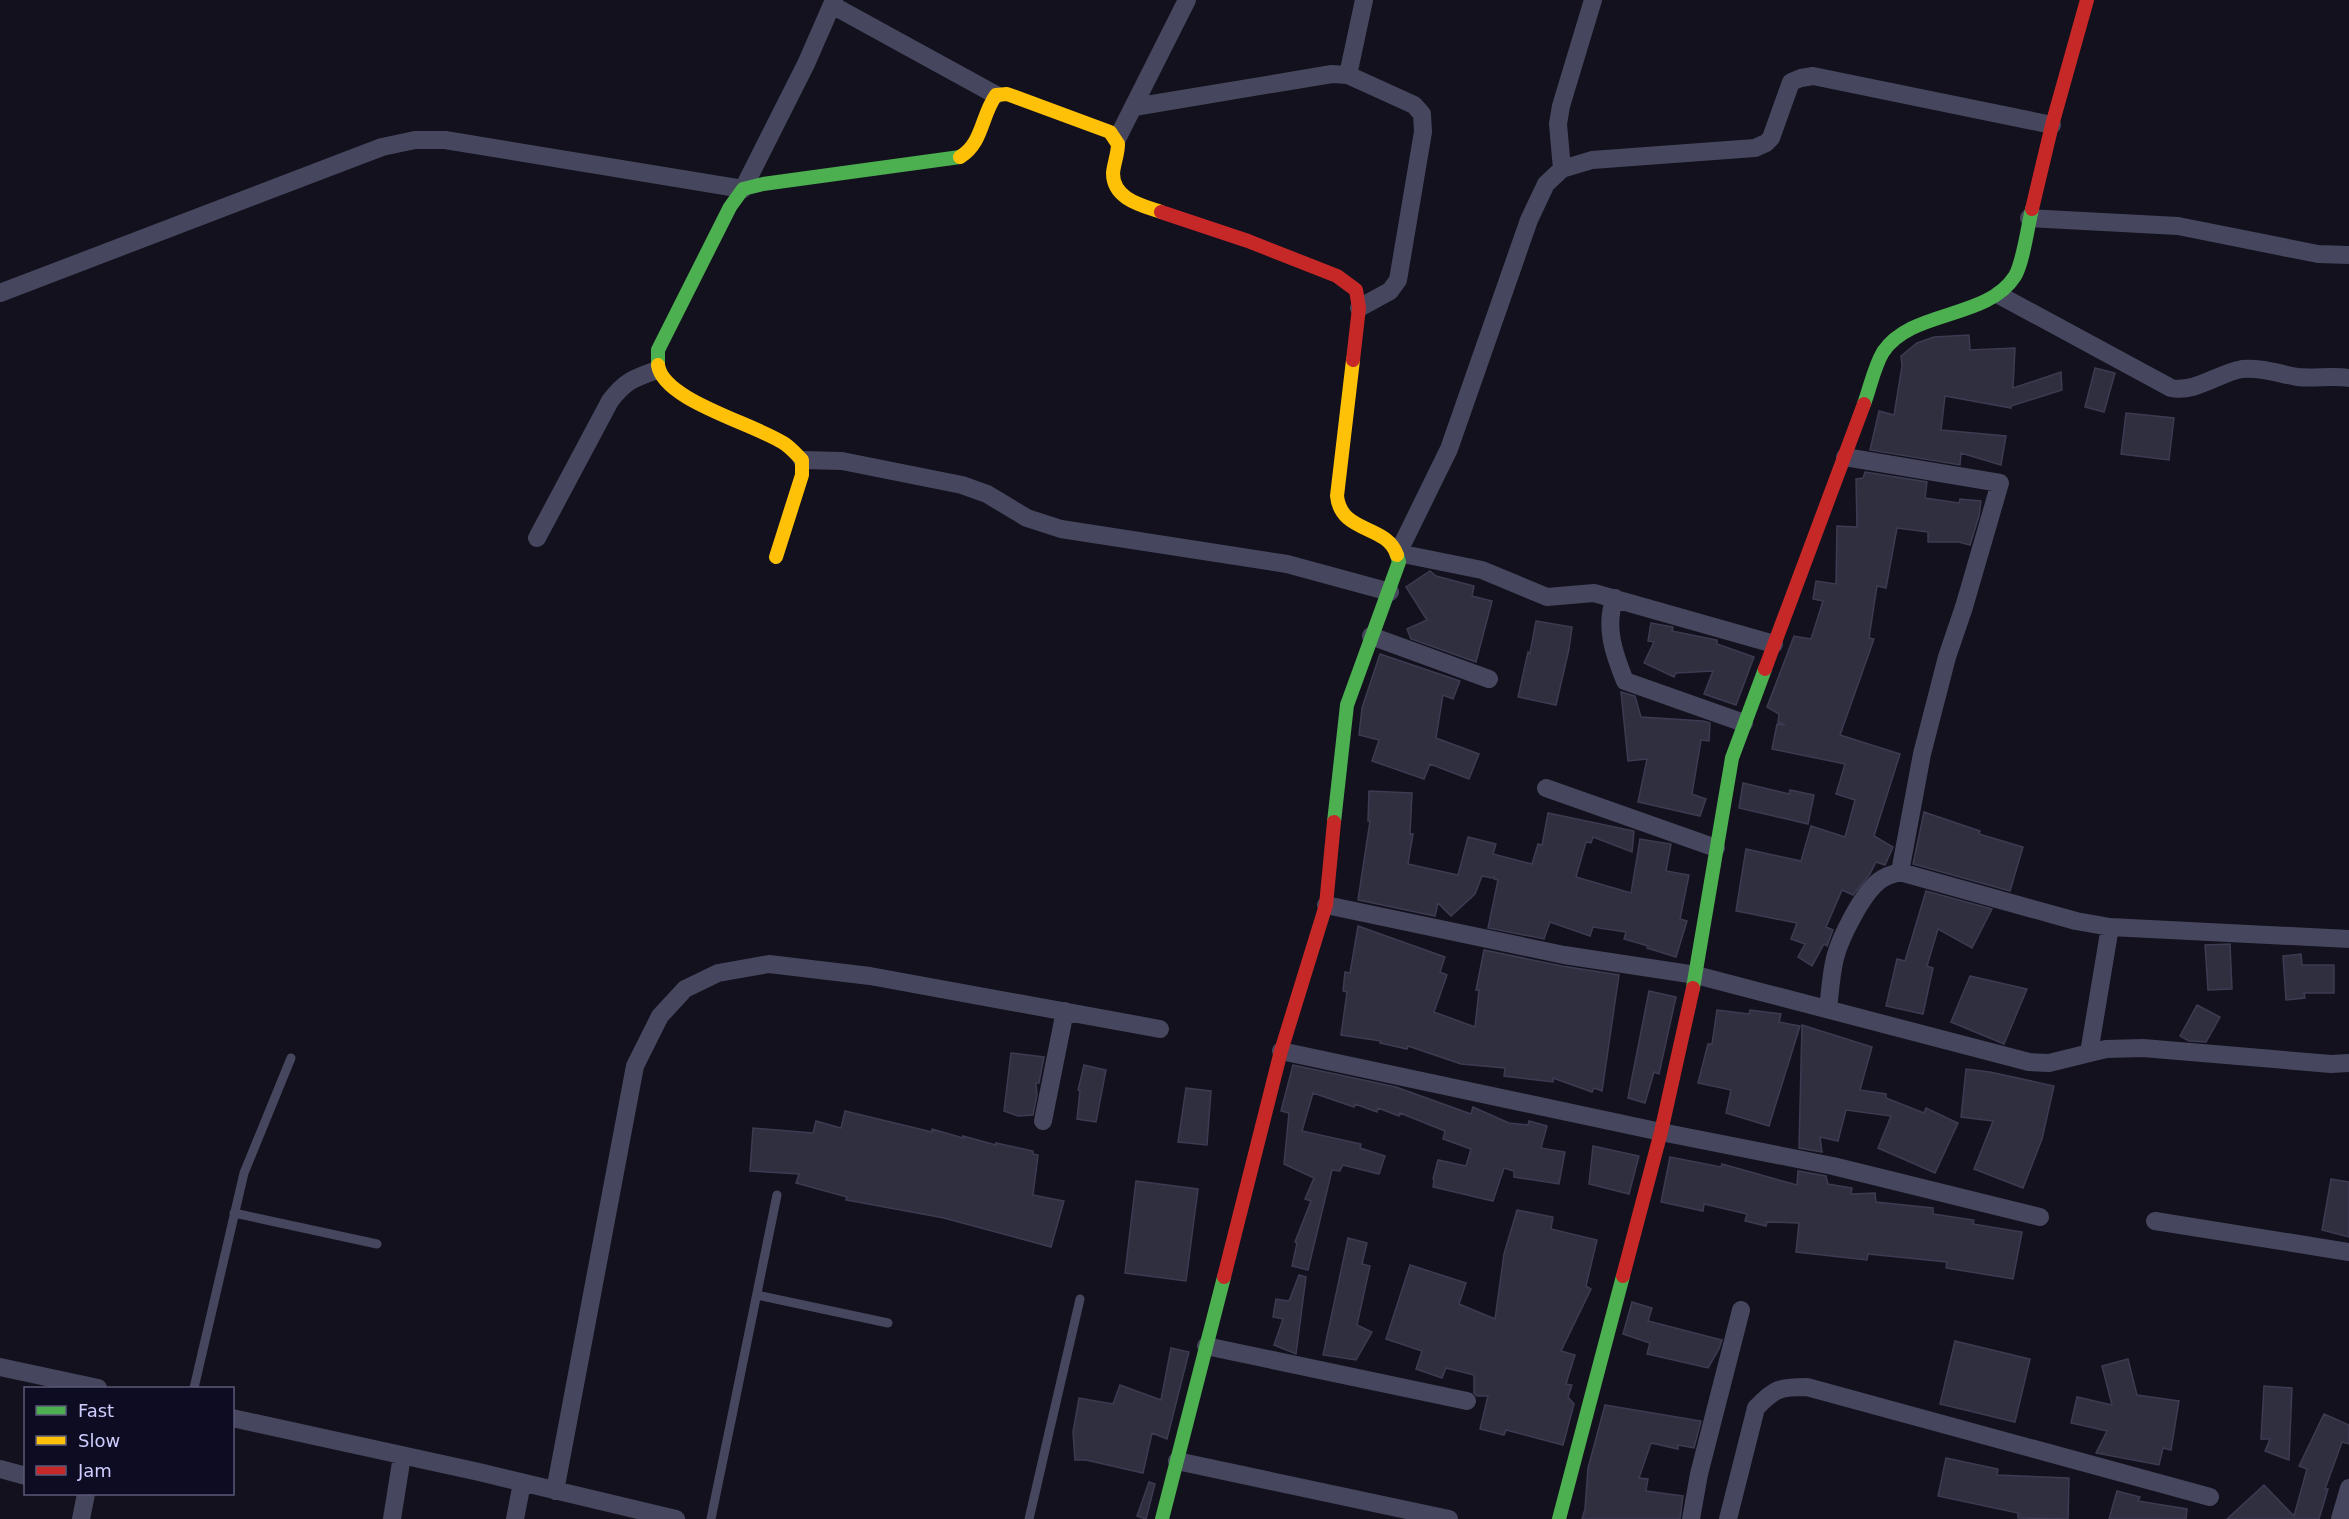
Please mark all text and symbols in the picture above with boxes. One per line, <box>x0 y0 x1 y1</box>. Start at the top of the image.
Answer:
legend <box>24 1387 234 1495</box>
text: Fast <box>78 1400 114 1421</box>
text: Slow <box>78 1430 120 1451</box>
text: Jam <box>77 1460 112 1481</box>

